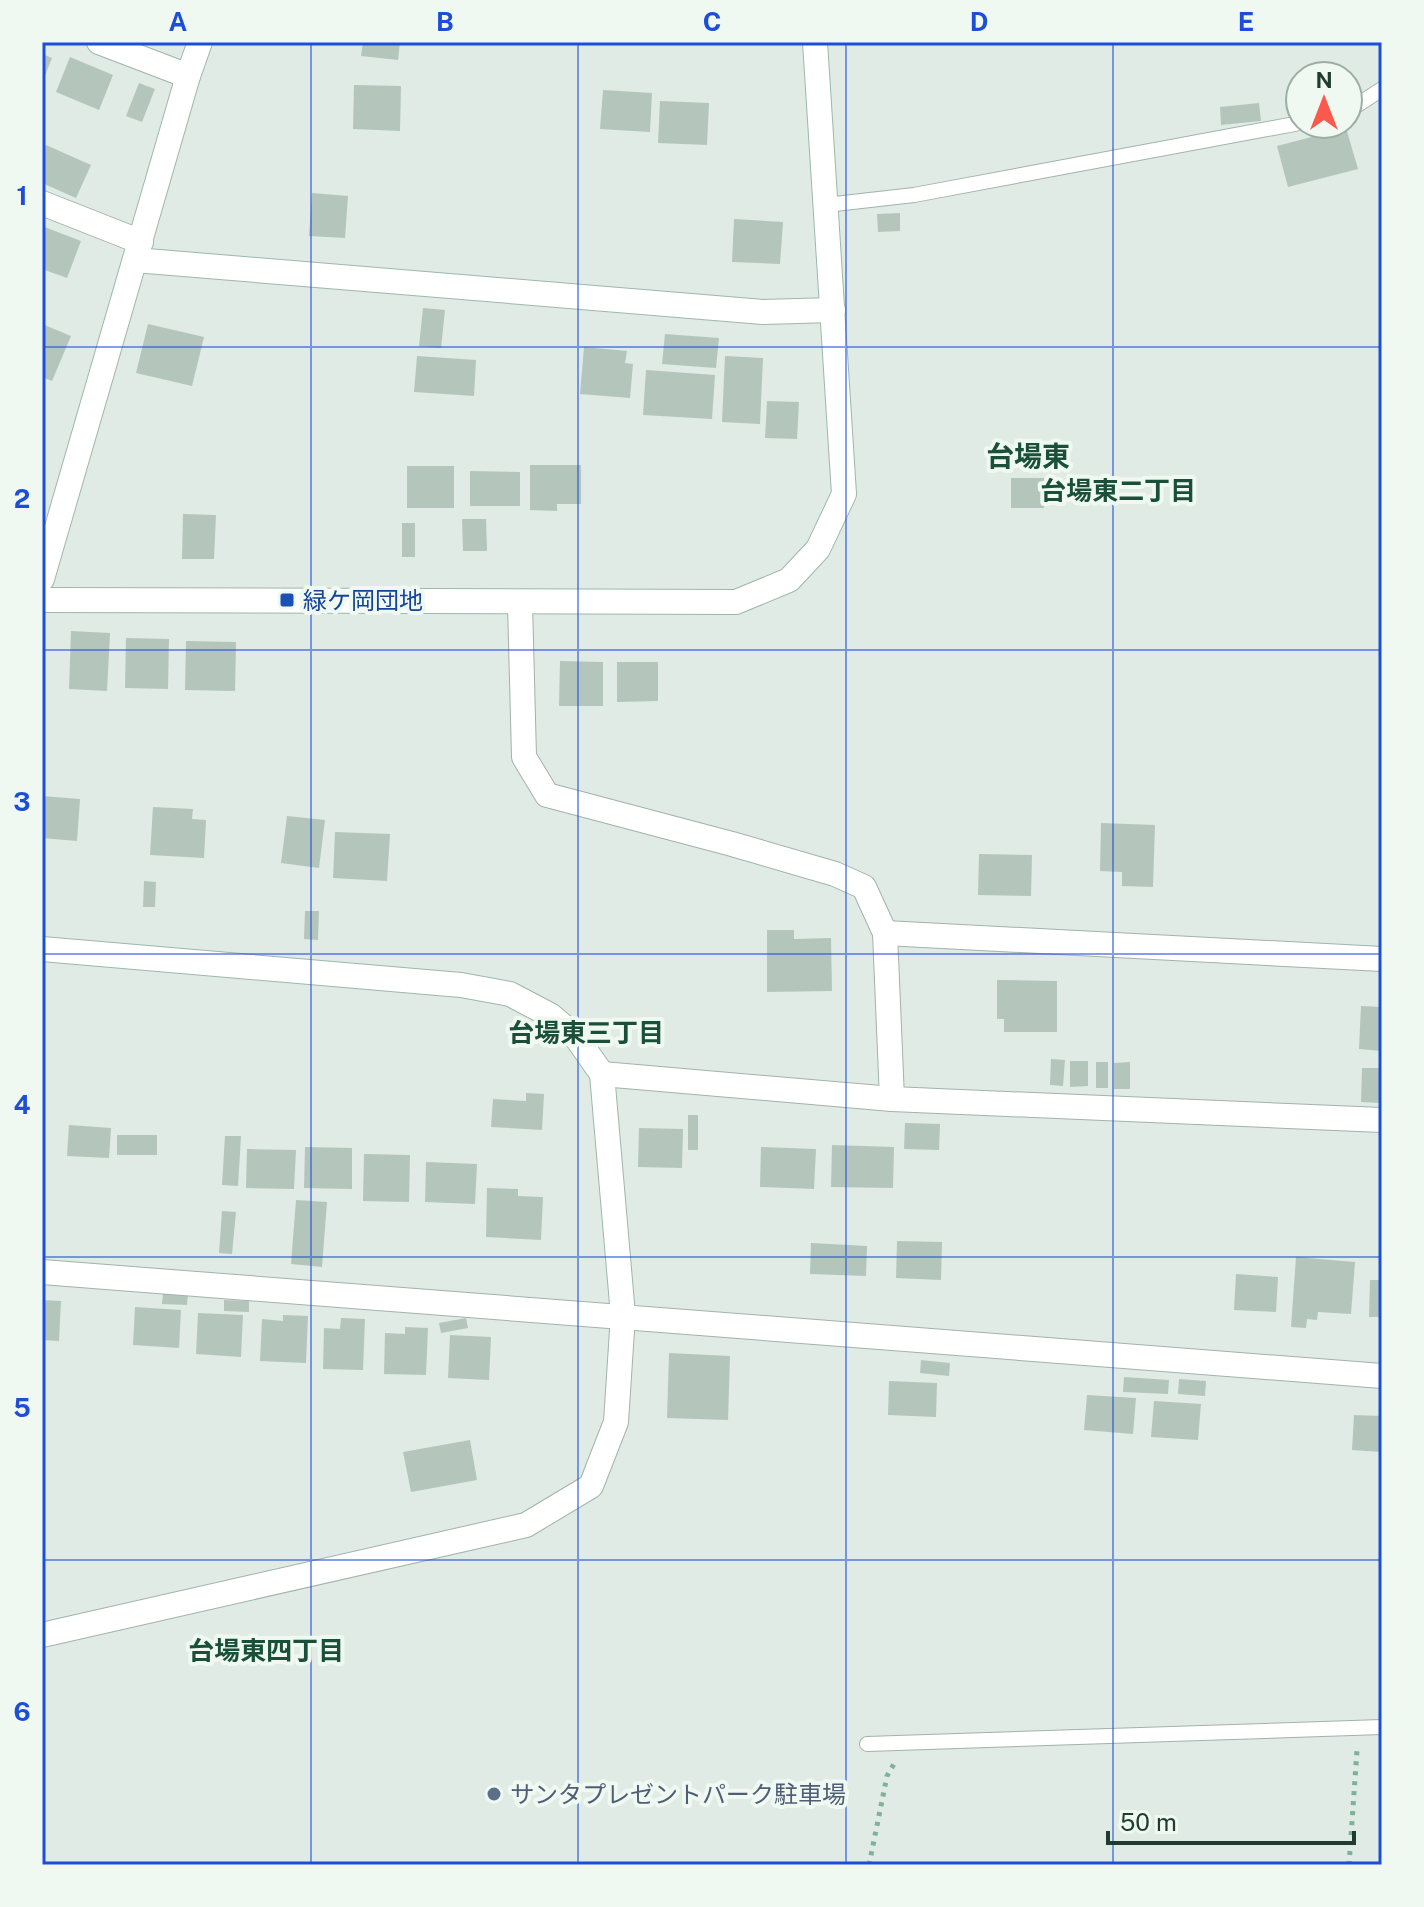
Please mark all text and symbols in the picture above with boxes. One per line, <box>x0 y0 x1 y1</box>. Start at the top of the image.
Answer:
text: A <box>169 6 188 37</box>
text: B <box>436 6 454 37</box>
text: C <box>703 6 721 37</box>
text: D <box>970 6 988 37</box>
text: E <box>1238 6 1254 37</box>
north arrow <box>1284 60 1364 140</box>
text: N <box>1315 67 1333 93</box>
text: 1 <box>16 180 28 211</box>
district label: 台場東 <box>986 439 1070 472</box>
district label: 台場東二丁目 <box>1040 475 1196 506</box>
text: 2 <box>14 483 30 514</box>
place label: 緑ケ岡団地 <box>303 586 423 614</box>
marker: 緑ケ岡団地 <box>278 591 296 609</box>
text: 3 <box>13 786 31 817</box>
district label: 台場東三丁目 <box>508 1017 664 1048</box>
text: 4 <box>13 1089 31 1120</box>
text: 5 <box>13 1392 31 1423</box>
district label: 台場東四丁目 <box>188 1635 344 1666</box>
text: 6 <box>13 1696 31 1727</box>
place label: サンタプレゼントパーク駐車場 <box>510 1780 846 1808</box>
marker: サンタプレゼントパーク駐車場 <box>485 1785 503 1803</box>
scale bar <box>1108 1795 1354 1845</box>
text: 50 m <box>1120 1808 1177 1836</box>

